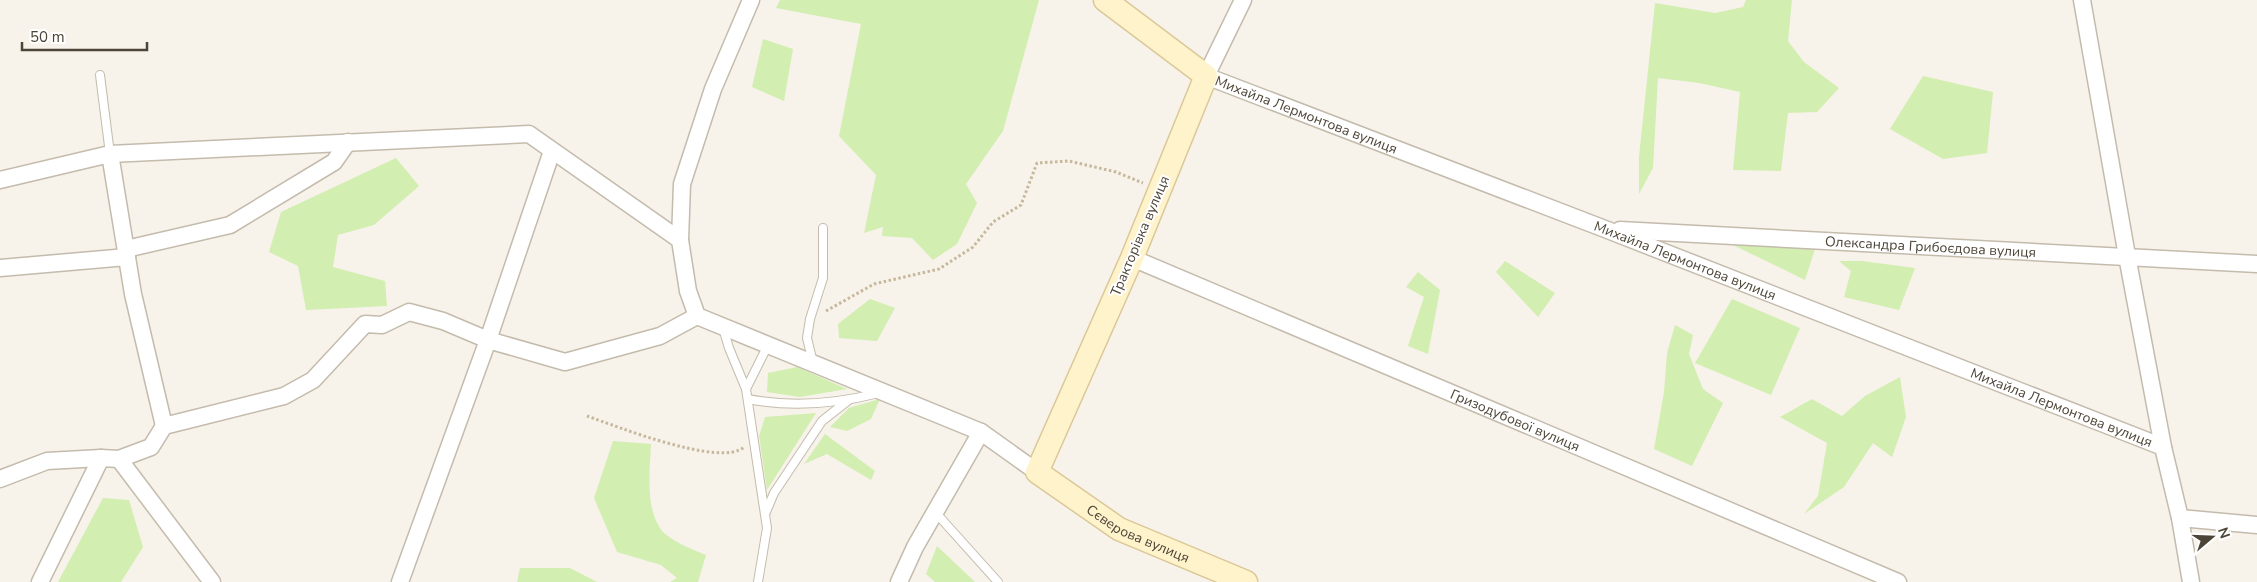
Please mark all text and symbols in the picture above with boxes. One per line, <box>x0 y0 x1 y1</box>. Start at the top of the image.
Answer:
scale bar <box>22 20 148 52</box>
text: 50 m <box>30 27 65 47</box>
street label: Михайла Лермонтова вулиця <box>1212 71 1400 158</box>
street label: Тракторівка вулиця <box>1106 173 1174 299</box>
street label: Михайла Лермонтова вулиця <box>1591 216 1779 304</box>
street label: Олександра Грибоєдова вулиця <box>1825 231 2037 262</box>
street label: Михайла Лермонтова вулиця <box>1968 363 2155 451</box>
street label: Гризодубової вулиця <box>1448 384 1583 456</box>
street label: Сєверова вулиця <box>1083 500 1193 567</box>
north arrow <box>2187 512 2237 562</box>
text: N <box>2213 525 2235 541</box>

